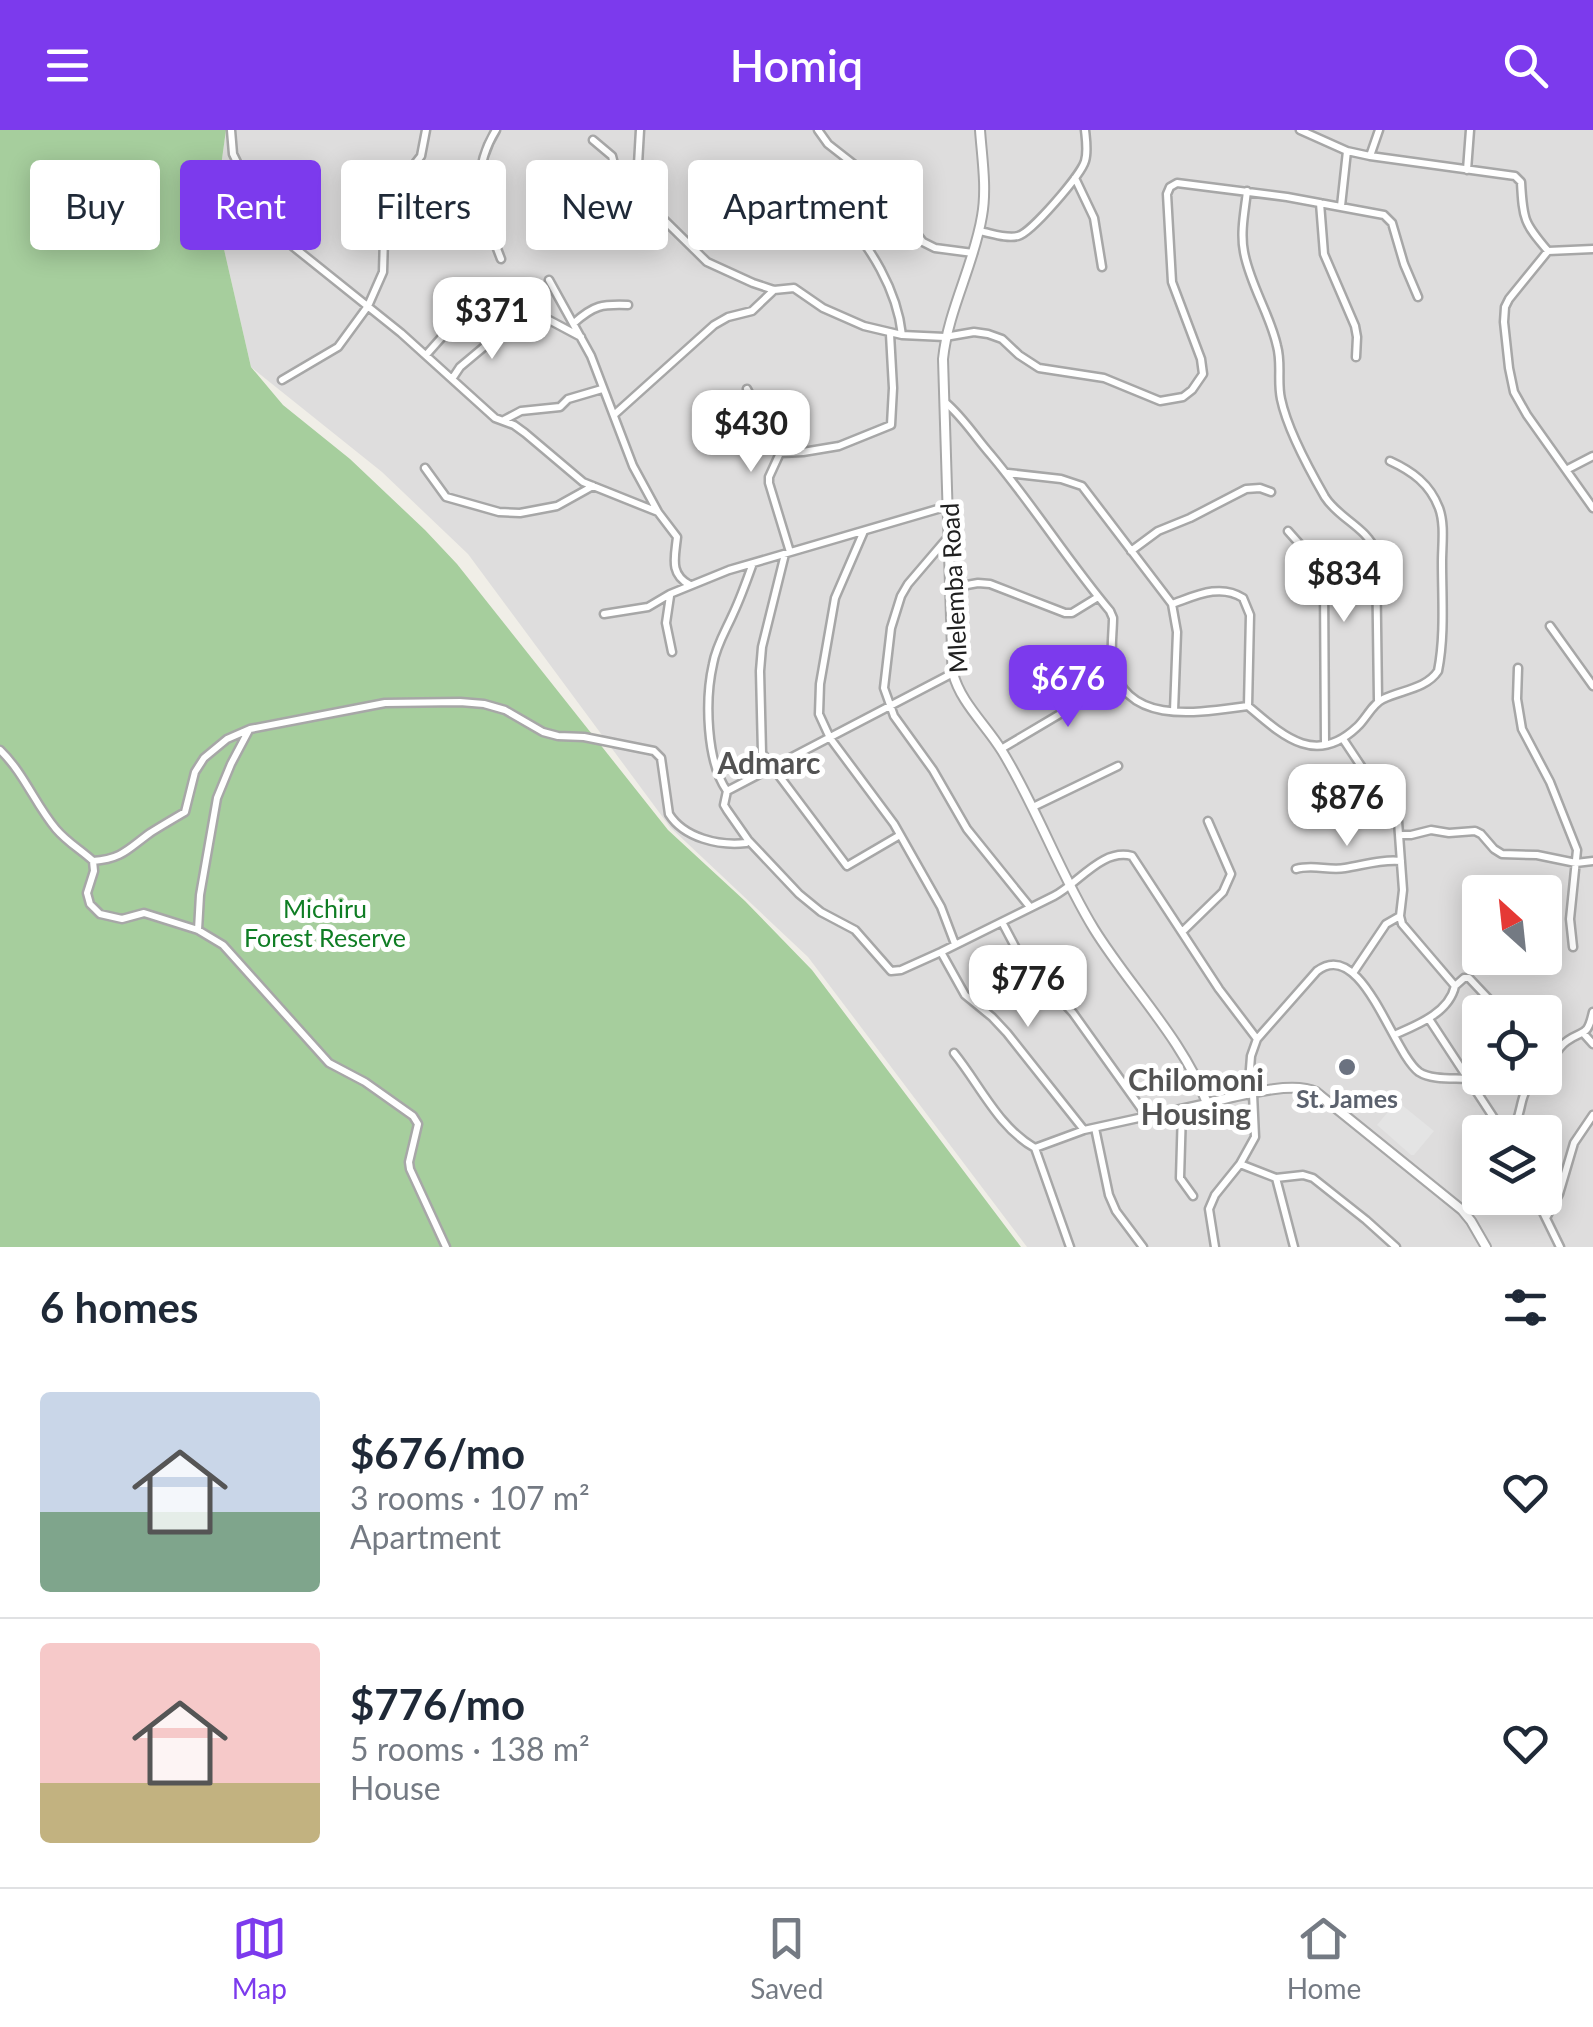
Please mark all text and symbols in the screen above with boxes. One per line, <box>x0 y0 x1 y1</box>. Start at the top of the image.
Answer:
icon: menu <box>40 38 95 93</box>
text: Homiq <box>730 38 863 92</box>
icon: search <box>1498 38 1553 93</box>
chip: Buy <box>30 160 160 250</box>
chip: Rent <box>180 160 321 250</box>
chip: Filters <box>341 160 506 250</box>
chip: New <box>526 160 668 250</box>
chip: Apartment <box>688 160 923 250</box>
pin: $371 <box>433 277 551 362</box>
text: $371 <box>455 290 529 329</box>
pin: $430 <box>692 390 810 475</box>
text: $430 <box>714 403 788 442</box>
street label: Mlelemba Road <box>934 502 972 674</box>
pin: $834 <box>1285 540 1403 625</box>
text: $834 <box>1307 553 1381 592</box>
pin: $676 <box>1009 645 1127 730</box>
text: $676 <box>1031 658 1105 697</box>
district label: Admarc <box>716 744 821 780</box>
pin: $876 <box>1288 764 1406 849</box>
text: $876 <box>1310 777 1384 816</box>
north arrow <box>1462 875 1562 975</box>
map controls <box>1462 875 1562 1215</box>
park label: Michiru Forest Reserve <box>244 893 406 952</box>
pin: $776 <box>969 945 1087 1030</box>
text: $776 <box>991 958 1065 997</box>
button: locate <box>1462 995 1562 1095</box>
marker: St. James <box>1336 1056 1358 1078</box>
district label: Chilomoni Housing <box>1128 1061 1264 1131</box>
place label: St. James <box>1296 1083 1398 1113</box>
button: layers <box>1462 1115 1562 1215</box>
icon: filters <box>1498 1280 1553 1335</box>
text: 6 homes <box>40 1282 198 1332</box>
text: $676/mo <box>350 1428 525 1478</box>
icon: home <box>120 1432 240 1552</box>
icon: heart <box>1498 1465 1553 1520</box>
text: 3 rooms · 107 m² <box>350 1478 590 1517</box>
text: Apartment <box>350 1517 501 1556</box>
text: $776/mo <box>350 1679 525 1729</box>
icon: home <box>120 1683 240 1803</box>
icon: heart <box>1498 1716 1553 1771</box>
text: 5 rooms · 138 m² <box>350 1729 590 1768</box>
text: House <box>350 1768 441 1807</box>
tab: Map <box>232 1911 287 2005</box>
tab: Saved <box>750 1911 823 2005</box>
tab: Home <box>1287 1911 1361 2005</box>

